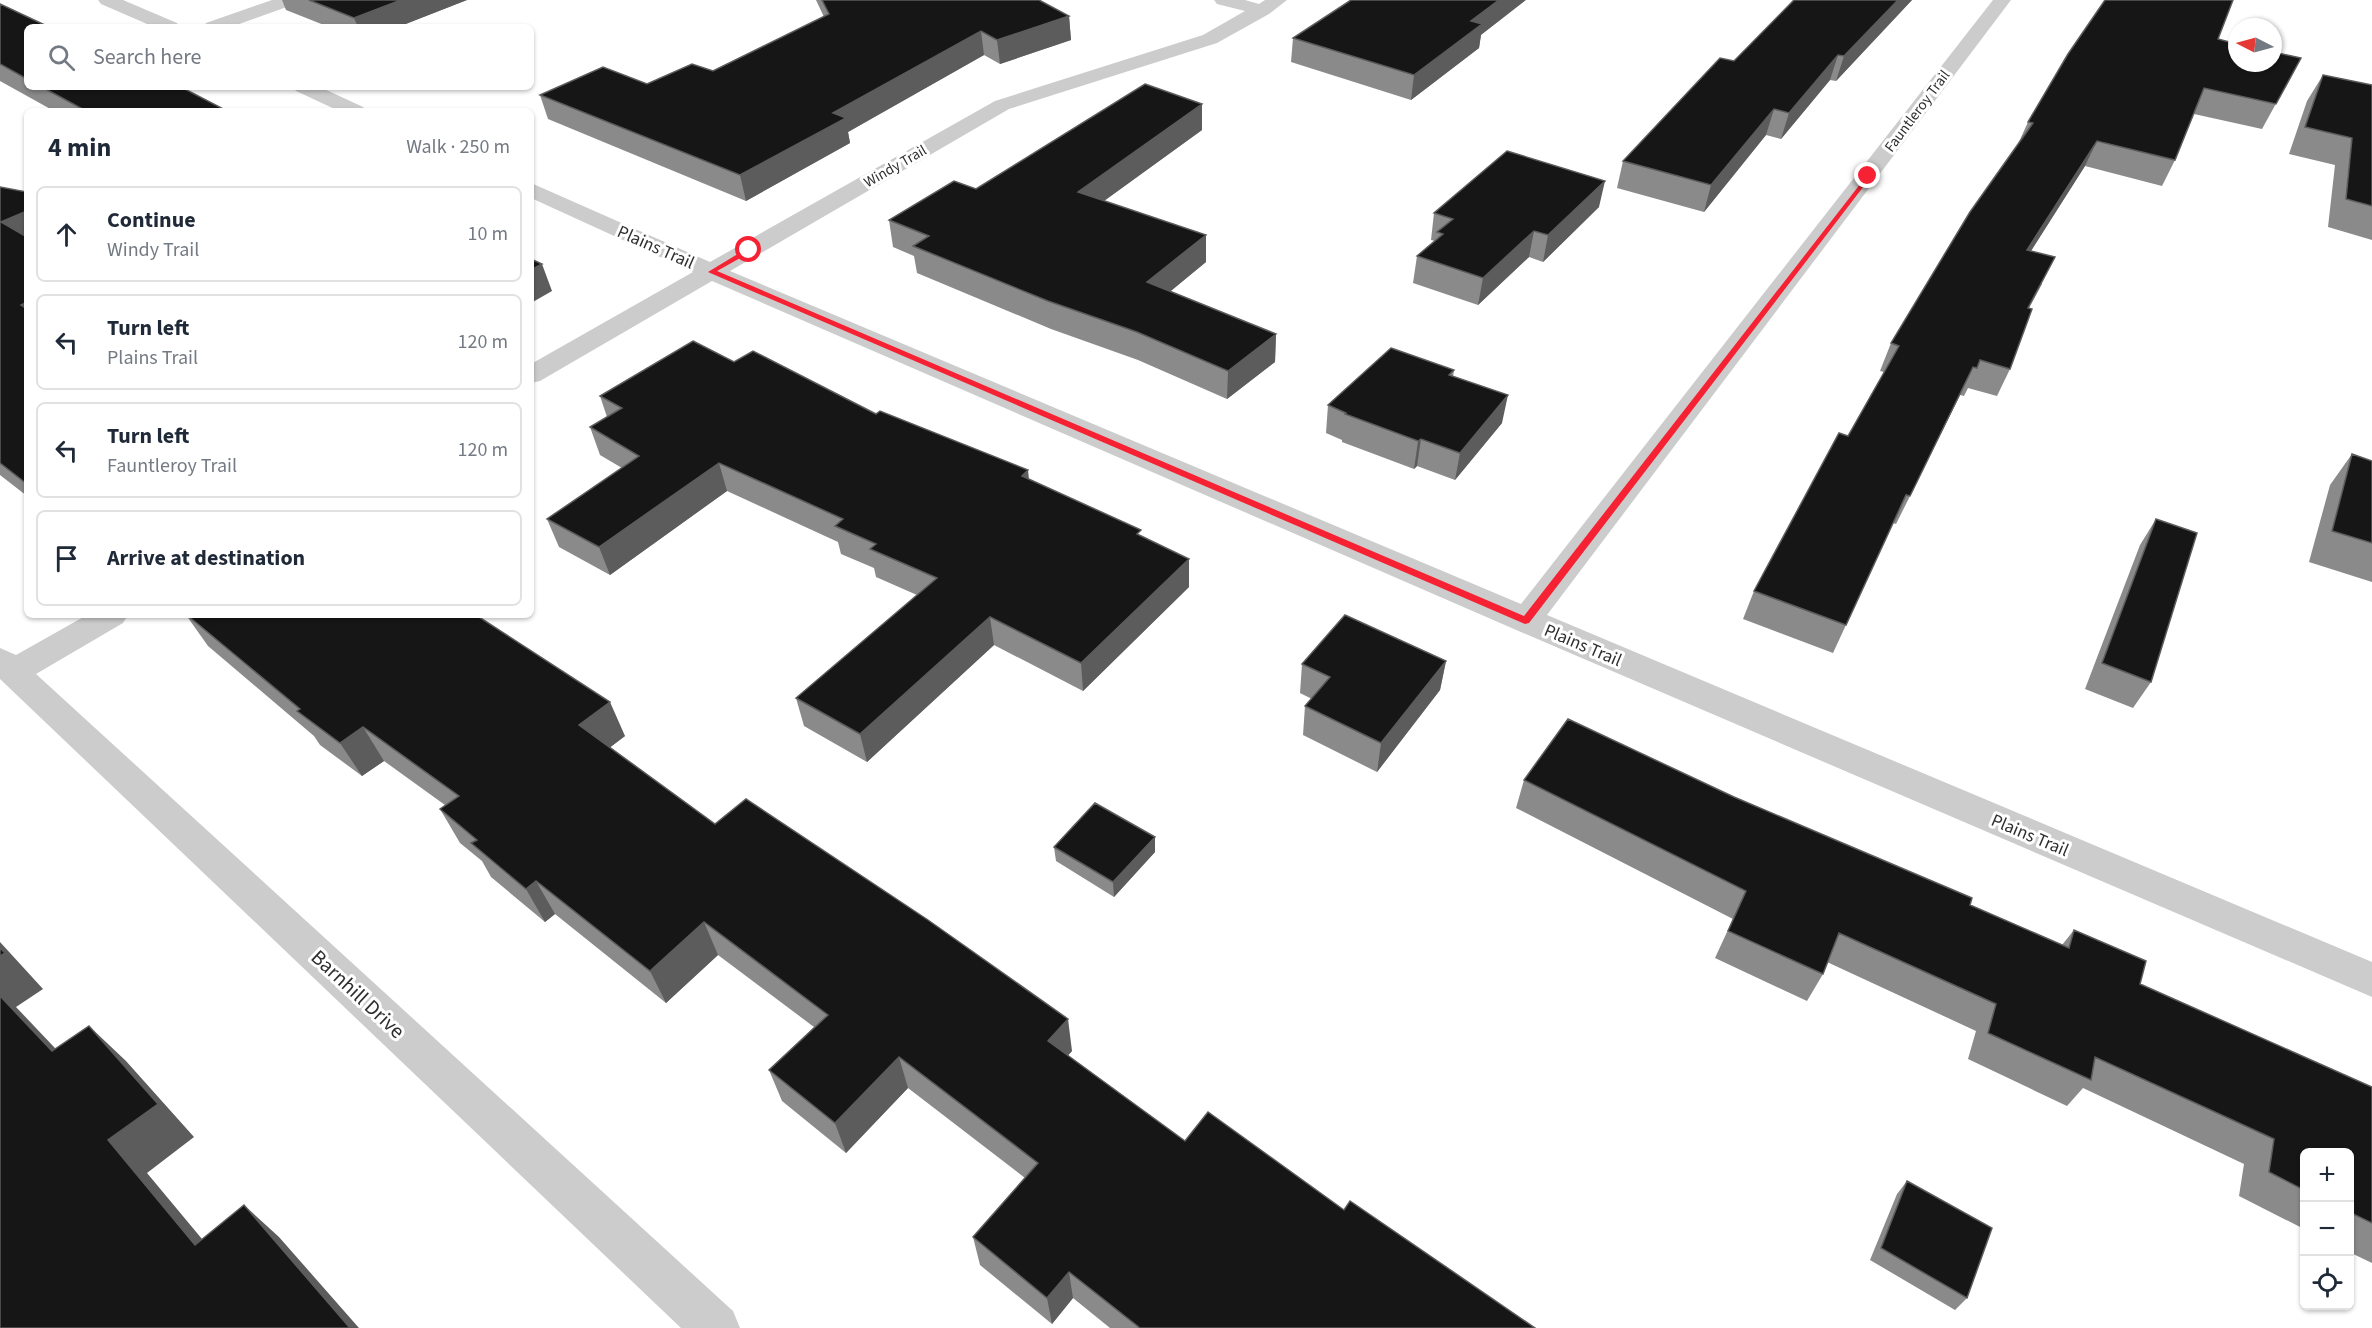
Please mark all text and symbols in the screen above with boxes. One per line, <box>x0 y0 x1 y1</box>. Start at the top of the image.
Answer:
north arrow <box>2228 18 2282 72</box>
search box <box>24 24 534 90</box>
icon: search <box>45 41 78 74</box>
text: Search here <box>93 41 201 73</box>
street label: Fauntleroy Trail <box>1880 66 1955 157</box>
text: 4 min <box>48 129 111 166</box>
text: Walk · 250 m <box>406 133 510 161</box>
street label: Windy Trail <box>860 140 931 193</box>
route end <box>1854 162 1880 188</box>
text: Continue <box>107 204 196 236</box>
icon: ahead <box>50 218 83 251</box>
street label: Plains Trail <box>613 219 698 276</box>
text: 10 m <box>468 220 508 248</box>
text: Windy Trail <box>107 236 199 264</box>
route start <box>735 236 761 262</box>
text: Turn left <box>107 312 189 344</box>
icon: left <box>50 326 83 359</box>
text: 120 m <box>458 328 508 356</box>
text: Plains Trail <box>107 344 198 372</box>
text: Turn left <box>107 420 189 452</box>
icon: left <box>50 434 83 467</box>
text: 120 m <box>458 436 508 464</box>
text: Fauntleroy Trail <box>107 452 237 480</box>
icon: arrive <box>50 542 83 575</box>
text: Arrive at destination <box>107 542 305 574</box>
street label: Plains Trail <box>1540 618 1625 673</box>
street label: Plains Trail <box>1987 808 2072 863</box>
street label: Barnhill Drive <box>304 943 412 1045</box>
map controls <box>2300 1148 2354 1310</box>
button: + <box>2300 1148 2354 1202</box>
button: − <box>2300 1202 2354 1256</box>
button: locate <box>2300 1256 2354 1310</box>

